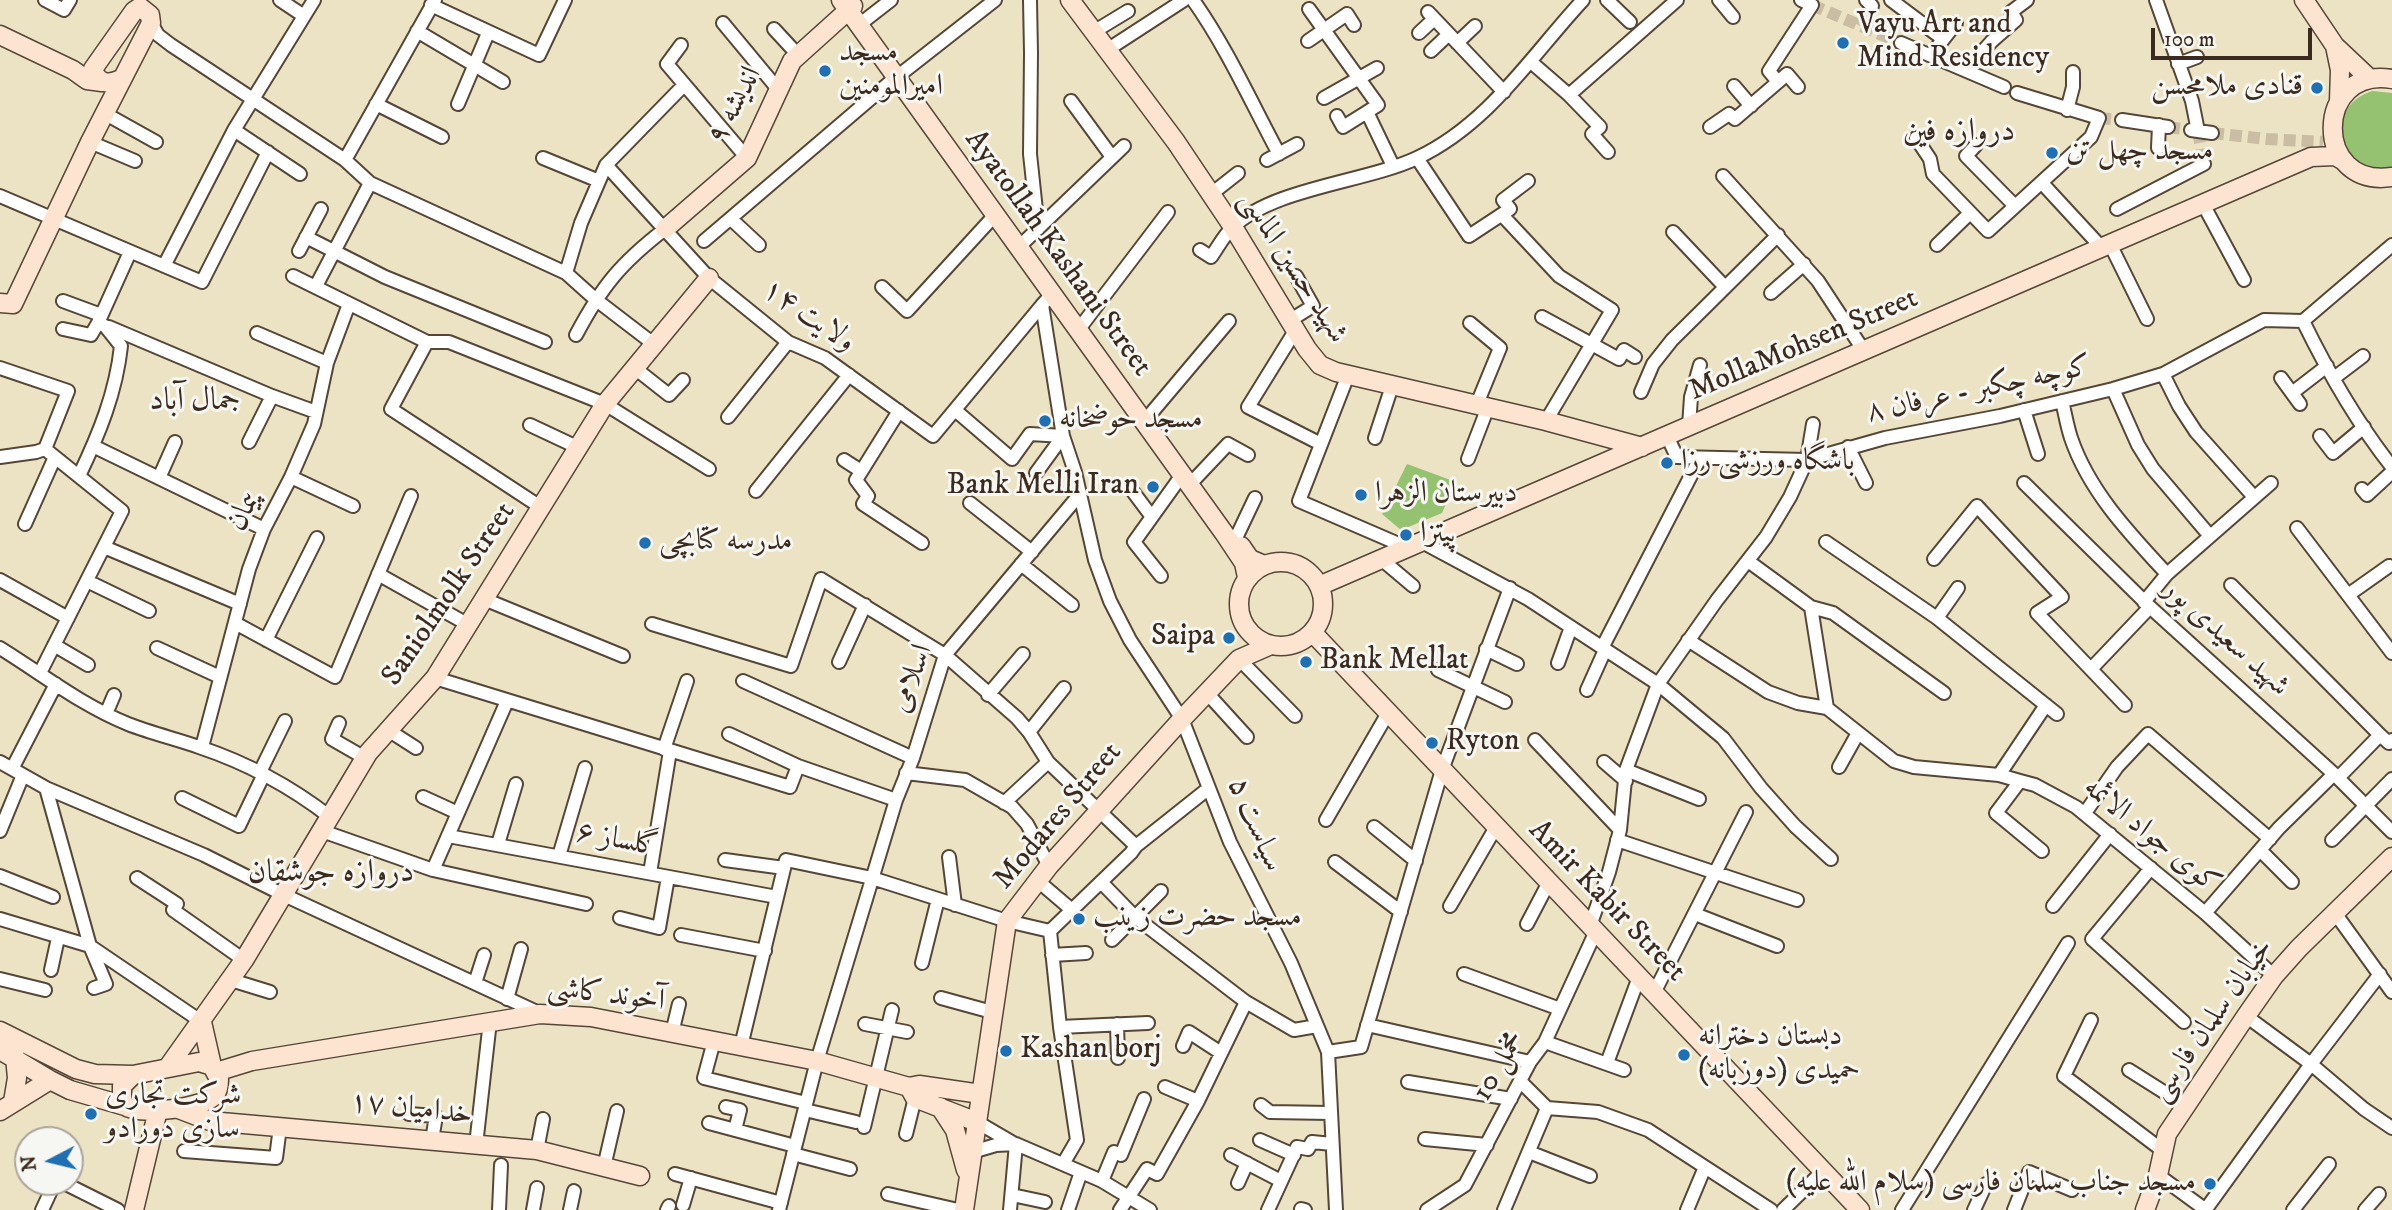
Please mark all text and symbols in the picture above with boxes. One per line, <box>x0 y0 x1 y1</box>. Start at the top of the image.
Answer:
place label: Vayu Art and Mind Residency <box>1857 8 2049 78</box>
scale bar <box>2154 14 2315 58</box>
text: 100 m <box>2164 27 2215 53</box>
marker: Vayu Art and Mind Residency <box>1835 35 1851 51</box>
place label: مسجد امیرالمومنین <box>839 36 943 106</box>
street label: اندیشه ۹ <box>701 61 771 151</box>
marker: مسجد امیرالمومنین <box>817 63 833 79</box>
place label: قنادی ملامحسن <box>2151 70 2303 106</box>
marker: قنادی ملامحسن <box>2309 80 2325 96</box>
district label: دروازه فین <box>1903 114 2015 152</box>
street label: Ayatollah Kashani Street <box>956 124 1158 384</box>
place label: مسجد چهل تن <box>2066 135 2214 171</box>
marker: مسجد چهل تن <box>2044 145 2060 161</box>
street label: شهید حسین الماسی <box>1229 185 1355 351</box>
street label: ولایت ۱۴ <box>754 273 862 361</box>
street label: MollaMohsen Street <box>1684 282 1924 410</box>
street label: کوچه چکبر - عرفان ۸ <box>1863 350 2095 432</box>
district label: جمال آباد <box>149 383 241 421</box>
place label: مسجد حوضخانه <box>1059 403 1203 439</box>
marker: مسجد حوضخانه <box>1037 413 1053 429</box>
place label: باشگاه ورزشی رزا <box>1681 445 1855 481</box>
marker: باشگاه ورزشی رزا <box>1659 455 1675 471</box>
place label: Bank Melli Iran <box>947 469 1139 505</box>
place label: دبیرستان الزهرا <box>1375 477 1518 513</box>
marker: Bank Melli Iran <box>1145 479 1161 495</box>
street label: پیمان <box>220 486 270 538</box>
marker: دبیرستان الزهرا <box>1353 487 1369 503</box>
street label: Saniolmolk Street <box>375 496 525 694</box>
place label: پیتزا <box>1420 517 1457 553</box>
place label: مدرسه کتابچی <box>659 525 792 561</box>
marker: پیتزا <box>1398 527 1414 543</box>
marker: مدرسه کتابچی <box>637 535 653 551</box>
street label: شهید سعیدی پور <box>2154 572 2296 706</box>
place label: Saipa <box>1151 620 1215 656</box>
marker: Saipa <box>1221 630 1237 646</box>
street label: اسلامی <box>884 640 942 718</box>
place label: Bank Mellat <box>1320 644 1468 680</box>
marker: Bank Mellat <box>1298 654 1314 670</box>
place label: Ryton <box>1446 725 1520 761</box>
marker: Ryton <box>1424 735 1440 751</box>
street label: Modares Street <box>987 736 1131 898</box>
street label: کوی جواد الائمه <box>2075 771 2227 903</box>
street label: سیاست ۵ <box>1218 773 1290 877</box>
street label: Amir Kabir Street <box>1520 814 1692 990</box>
street label: گلساز ۶ <box>573 815 661 867</box>
district label: دروازه جوشقان <box>248 855 414 893</box>
place label: مسجد حضرت زینب <box>1093 901 1302 937</box>
marker: مسجد حضرت زینب <box>1071 911 1087 927</box>
street label: خیابان سلمان فارسی <box>2143 932 2283 1110</box>
street label: آخوند کاشی <box>545 971 667 1021</box>
place label: دبستان دخترانه حمیدی (دوزبانه) <box>1698 1020 1860 1090</box>
street label: مخمل 10 <box>1466 1026 1534 1108</box>
place label: Kashan borj <box>1020 1033 1161 1069</box>
marker: Kashan borj <box>998 1043 1014 1059</box>
marker: دبستان دخترانه حمیدی (دوزبانه) <box>1676 1047 1692 1063</box>
place label: شرکت تجاری سازی دورادو <box>105 1079 241 1150</box>
street label: خدامیان ۱۷ <box>348 1086 474 1134</box>
marker: شرکت تجاری سازی دورادو <box>83 1106 99 1122</box>
north arrow <box>14 1126 84 1196</box>
text: N <box>17 1154 42 1173</box>
place label: مسجد جناب سلمان فارسی (سلام الله علیه) <box>1786 1166 2196 1202</box>
marker: مسجد جناب سلمان فارسی (سلام الله علیه) <box>2202 1176 2218 1192</box>

